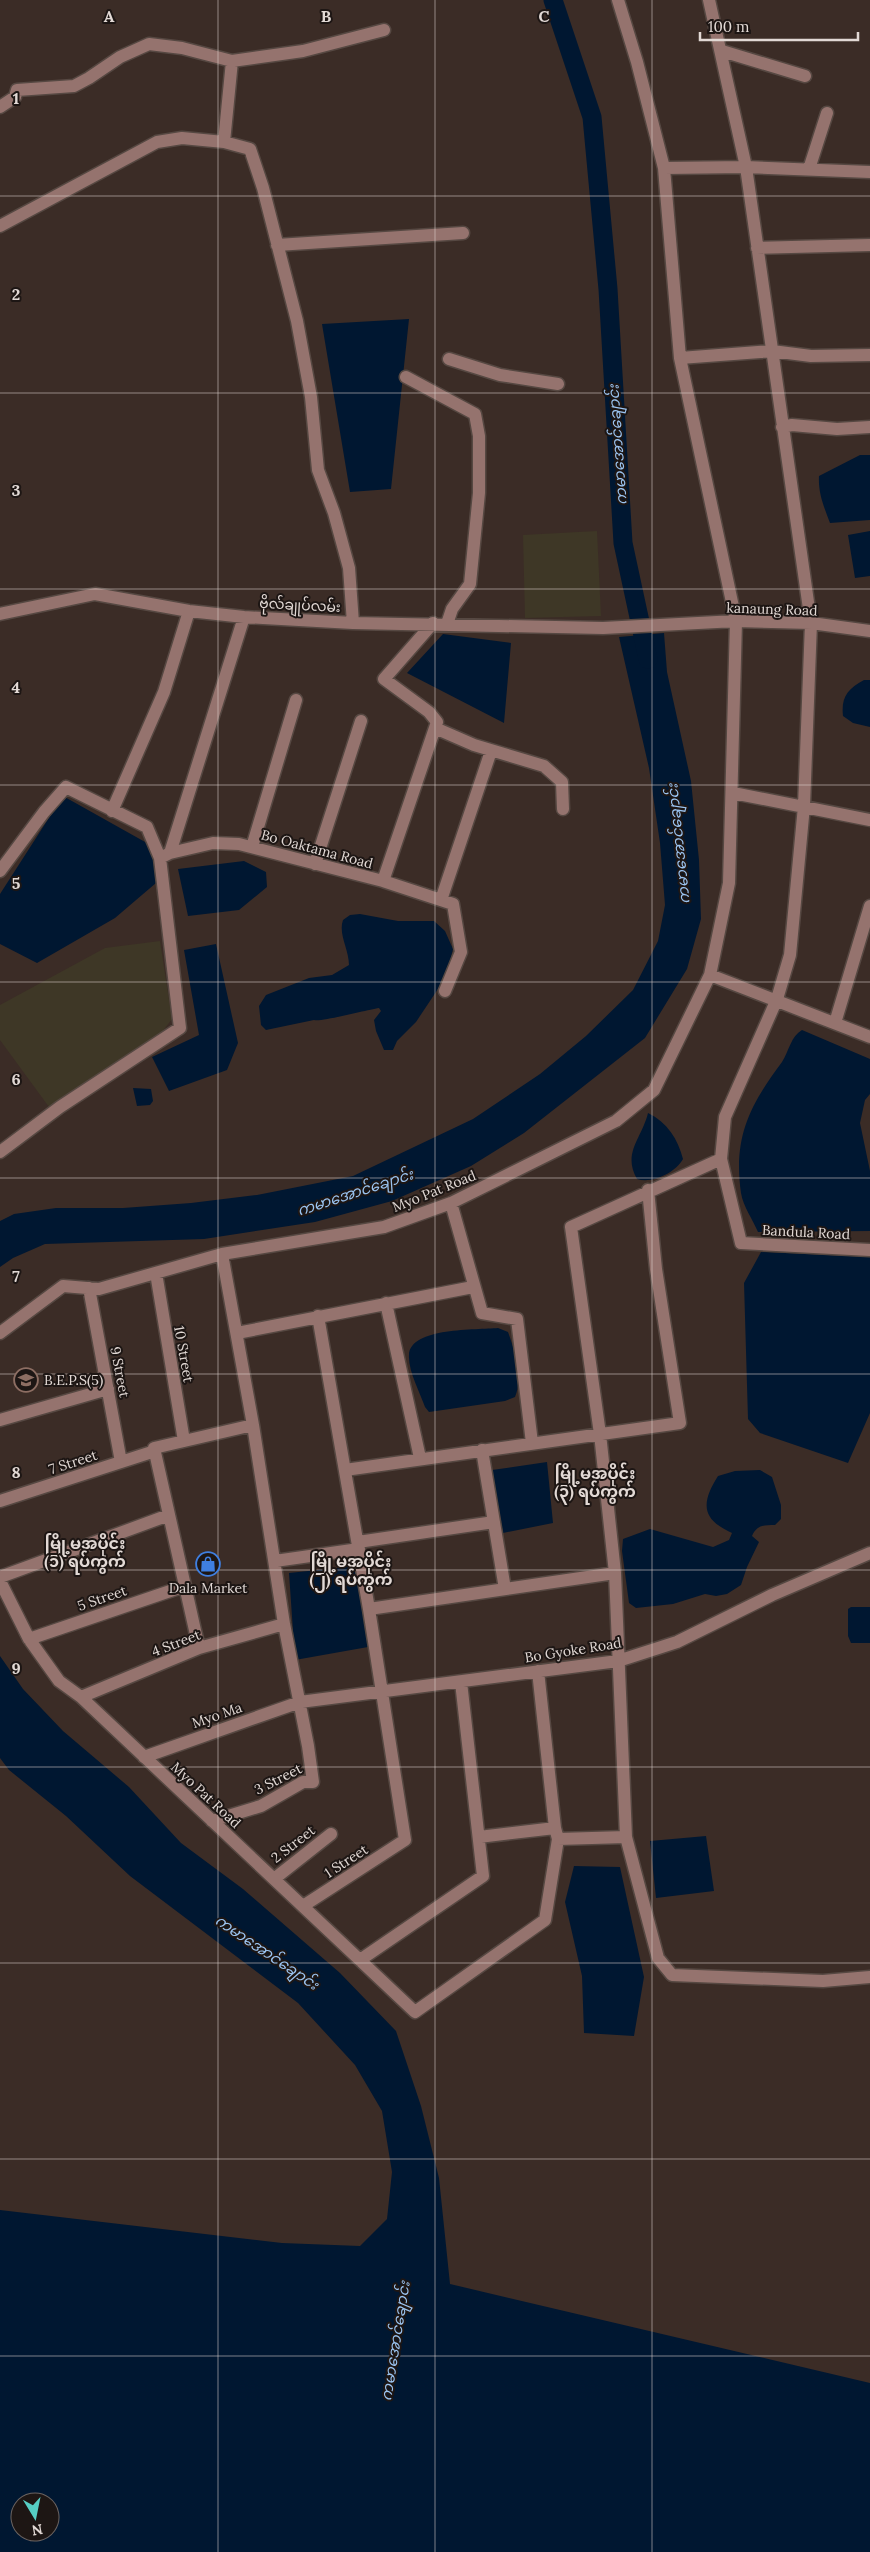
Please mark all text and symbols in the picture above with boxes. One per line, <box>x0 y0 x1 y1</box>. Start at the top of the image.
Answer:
text: A <box>104 6 115 26</box>
text: B <box>321 6 332 26</box>
text: C <box>538 6 550 26</box>
scale bar <box>700 10 858 42</box>
text: 100 m <box>708 17 749 36</box>
text: 1 <box>13 88 19 108</box>
text: 2 <box>12 284 20 304</box>
water label: ကမာအောင်ချောင်း <box>602 383 634 506</box>
text: 3 <box>12 480 21 500</box>
street label: ဗိုလ်ချုပ်လမ်း <box>259 593 341 619</box>
street label: kanaung Road <box>726 598 818 620</box>
text: 4 <box>12 677 21 697</box>
water label: ကမာအောင်ချောင်း <box>661 782 697 905</box>
street label: Bo Oaktama Road <box>259 825 375 873</box>
text: 5 <box>12 873 21 893</box>
text: 6 <box>11 1069 21 1089</box>
water label: ကမာအောင်ချောင်း <box>294 1163 417 1223</box>
street label: Myo Pat Road <box>389 1166 479 1216</box>
street label: Bandula Road <box>761 1221 851 1243</box>
text: 7 <box>12 1266 20 1286</box>
street label: 10 Street <box>170 1324 198 1384</box>
street label: 9 Street <box>106 1345 134 1400</box>
school or university icon: B.E.P.S(5) <box>13 1367 39 1393</box>
place label: B.E.P.S(5) <box>44 1371 103 1389</box>
street label: 7 Street <box>47 1446 100 1478</box>
text: 8 <box>11 1462 21 1482</box>
district label: မြို့မအပိုင်း (၃) ရပ်ကွက် <box>554 1462 636 1505</box>
district label: မြို့မအပိုင်း (၁) ရပ်ကွက် <box>44 1532 126 1575</box>
district label: မြို့မအပိုင်း (၂) ရပ်ကွက် <box>309 1550 393 1593</box>
shop icon: Dala Market <box>195 1551 221 1577</box>
place label: Dala Market <box>169 1579 248 1597</box>
street label: 5 Street <box>75 1581 130 1615</box>
street label: 4 Street <box>149 1625 204 1661</box>
street label: Bo Gyoke Road <box>523 1633 623 1667</box>
text: 9 <box>11 1658 21 1678</box>
street label: Myo Ma <box>190 1698 244 1732</box>
street label: Myo Pat Road <box>167 1758 245 1832</box>
street label: 3 Street <box>251 1759 305 1799</box>
street label: 2 Street <box>267 1821 319 1867</box>
street label: 1 Street <box>321 1840 372 1882</box>
water label: ကမာအောင်ချောင်း <box>210 1910 324 1997</box>
water label: ကမာအောင်ချောင်း <box>375 2279 417 2403</box>
north arrow <box>10 2492 60 2542</box>
text: N <box>30 2520 44 2540</box>

